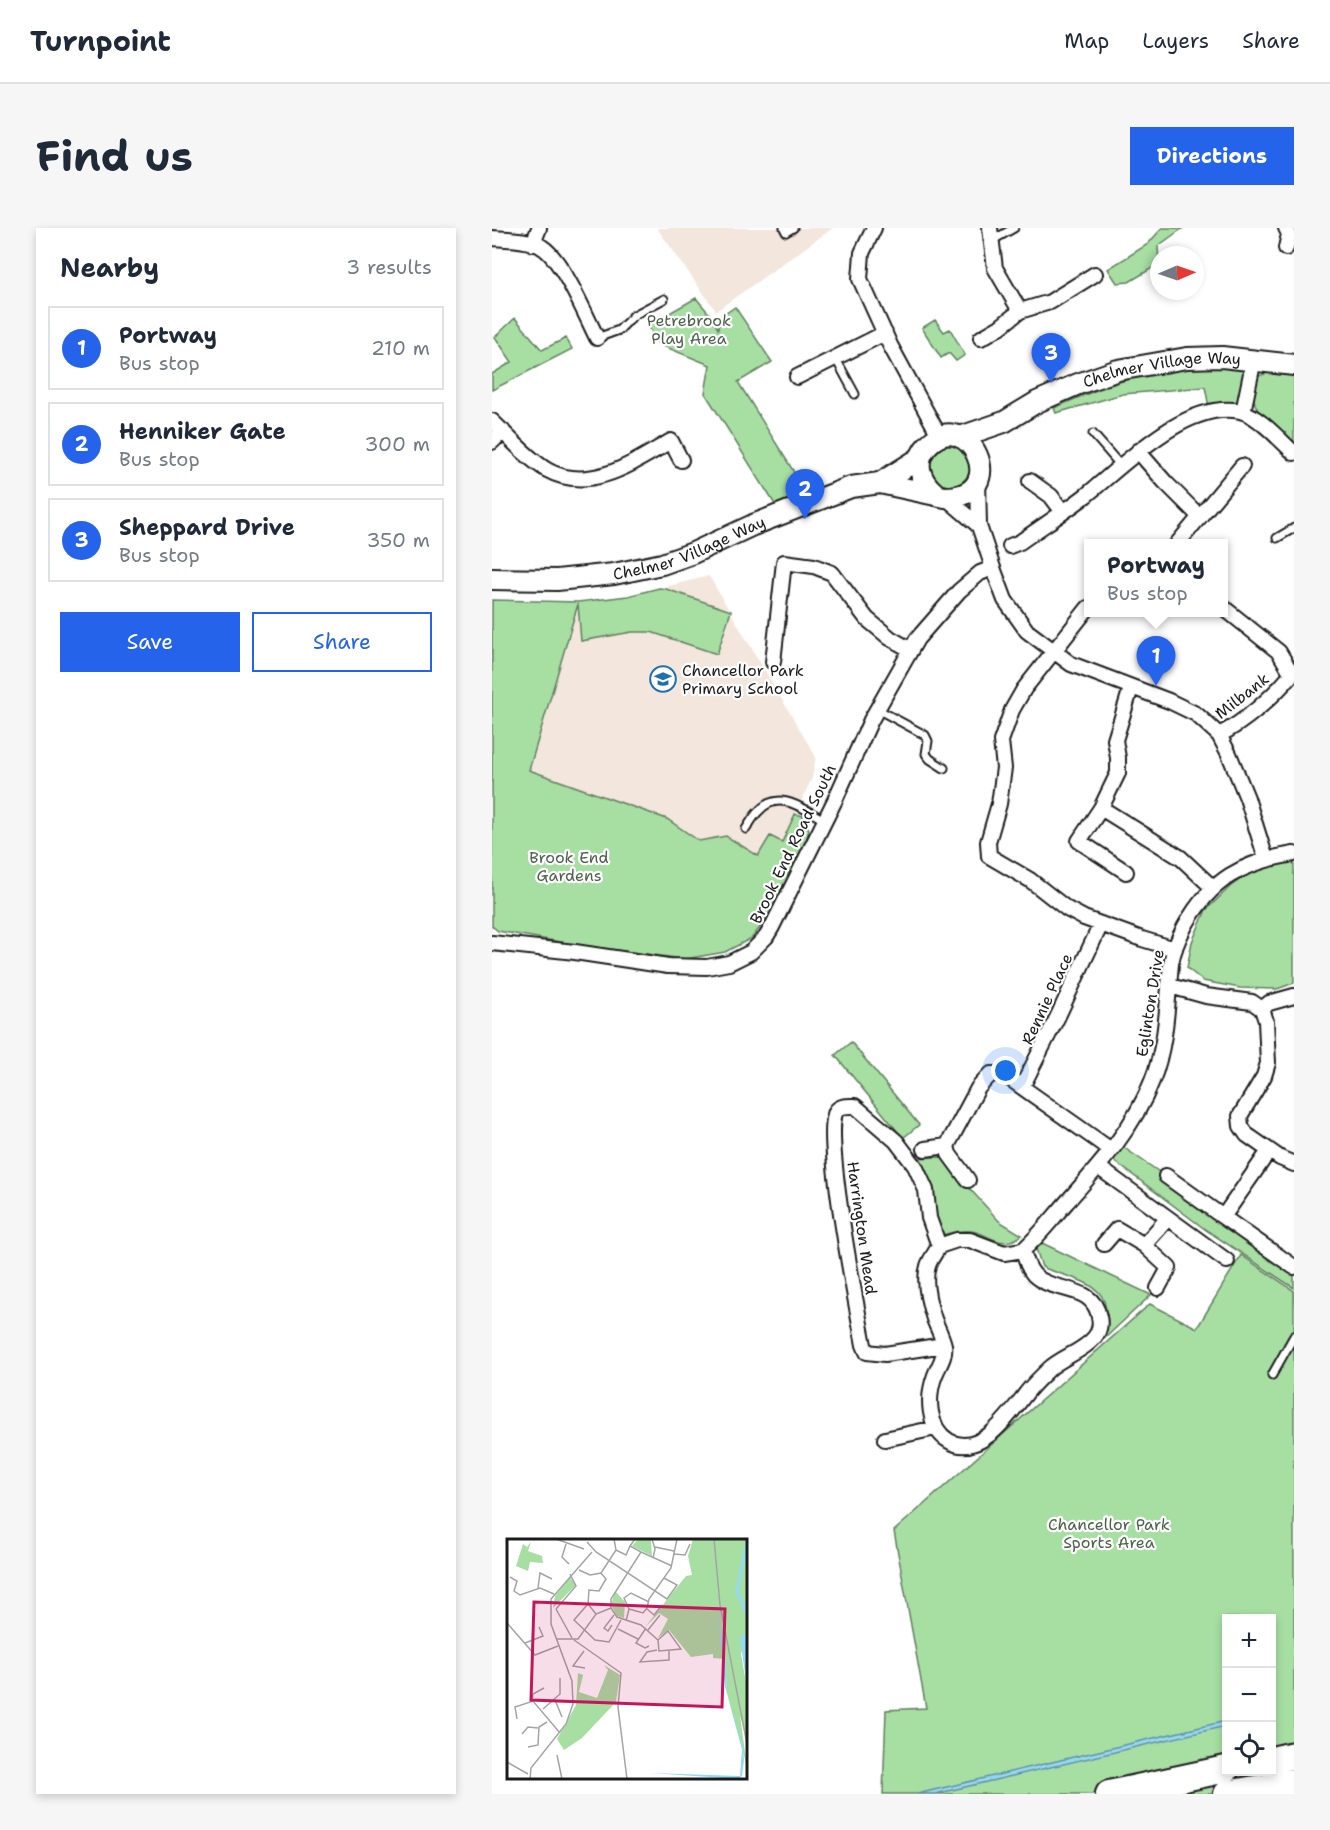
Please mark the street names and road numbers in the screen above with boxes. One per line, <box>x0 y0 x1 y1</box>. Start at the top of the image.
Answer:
street label: Chelmer Village Way <box>1080 346 1242 392</box>
street label: Chelmer Village Way <box>611 511 768 584</box>
street label: Milbank <box>1211 668 1273 724</box>
street label: Brook End Road South <box>745 761 841 927</box>
street label: Eglinton Drive <box>1131 948 1169 1058</box>
street label: Rennie Place <box>1017 950 1077 1048</box>
street label: Harrington Mead <box>842 1160 882 1296</box>

